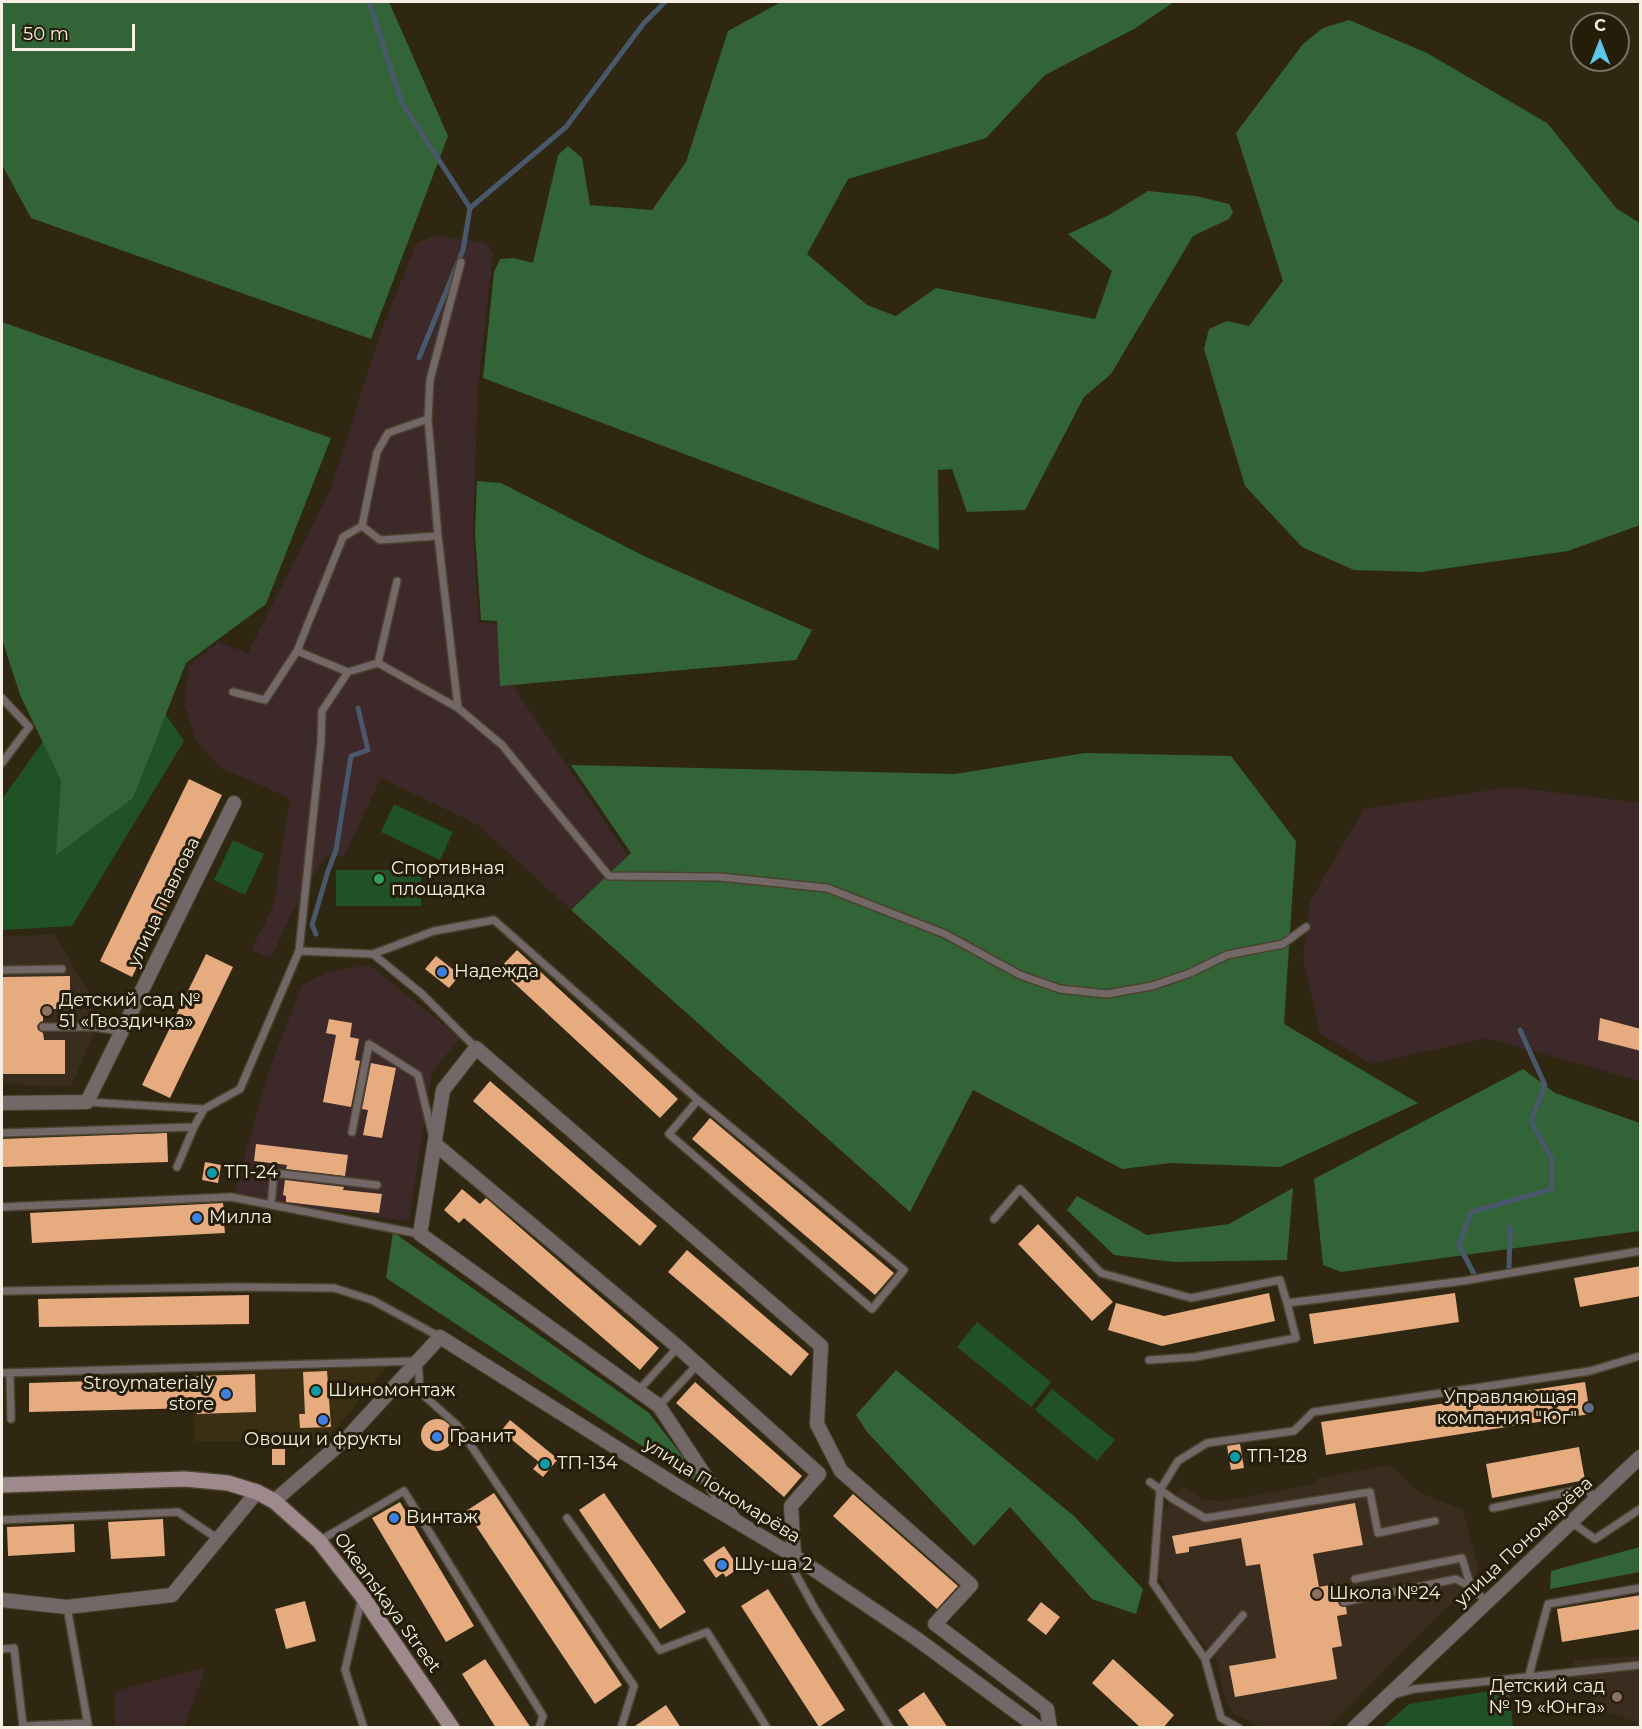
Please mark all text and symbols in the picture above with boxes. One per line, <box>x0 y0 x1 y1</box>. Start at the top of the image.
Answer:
scale bar <box>15 12 138 50</box>
north arrow <box>1570 12 1630 72</box>
text: С <box>1594 16 1606 35</box>
text: 50 m <box>23 23 69 45</box>
street label: улица Павлова <box>123 834 205 970</box>
place label: Спортивная площадка <box>391 858 505 900</box>
marker: Спортивная площадка <box>372 872 386 886</box>
place label: Надежда <box>454 961 539 983</box>
marker: Надежда <box>435 965 449 979</box>
place label: Детский сад № 51 «Гвоздичка» <box>59 990 201 1032</box>
marker: Детский сад № 51 «Гвоздичка» <box>40 1004 54 1018</box>
place label: ТП-24 <box>224 1162 278 1184</box>
marker: ТП-24 <box>205 1166 219 1180</box>
place label: Милла <box>209 1207 272 1229</box>
marker: Милла <box>190 1211 204 1225</box>
place label: Stroymaterialy store <box>83 1373 214 1416</box>
place label: Шиномонтаж <box>328 1380 455 1402</box>
marker: Шиномонтаж <box>309 1384 323 1398</box>
marker: Stroymaterialy store <box>219 1387 233 1401</box>
place label: Управляющая компания "Юг" <box>1437 1387 1577 1430</box>
marker: Управляющая компания "Юг" <box>1582 1401 1596 1415</box>
marker: Овощи и фрукты <box>316 1413 330 1427</box>
place label: Гранит <box>449 1426 513 1448</box>
place label: Овощи и фрукты <box>244 1429 402 1451</box>
marker: Гранит <box>430 1430 444 1444</box>
street label: улица Пономарёва <box>640 1434 804 1548</box>
place label: ТП-128 <box>1247 1446 1307 1468</box>
marker: ТП-128 <box>1228 1450 1242 1464</box>
place label: ТП-134 <box>557 1453 618 1475</box>
marker: ТП-134 <box>538 1457 552 1471</box>
street label: улица Пономарёва <box>1451 1473 1597 1611</box>
place label: Винтаж <box>406 1507 478 1529</box>
marker: Винтаж <box>387 1511 401 1525</box>
street label: Okeanskaya Street <box>329 1529 445 1677</box>
place label: Шу-ша 2 <box>734 1554 813 1576</box>
marker: Шу-ша 2 <box>715 1558 729 1572</box>
place label: Школа №24 <box>1329 1583 1440 1605</box>
marker: Школа №24 <box>1310 1587 1324 1601</box>
place label: Детский сад № 19 «Юнга» <box>1488 1676 1605 1718</box>
marker: Детский сад № 19 «Юнга» <box>1610 1690 1624 1704</box>

